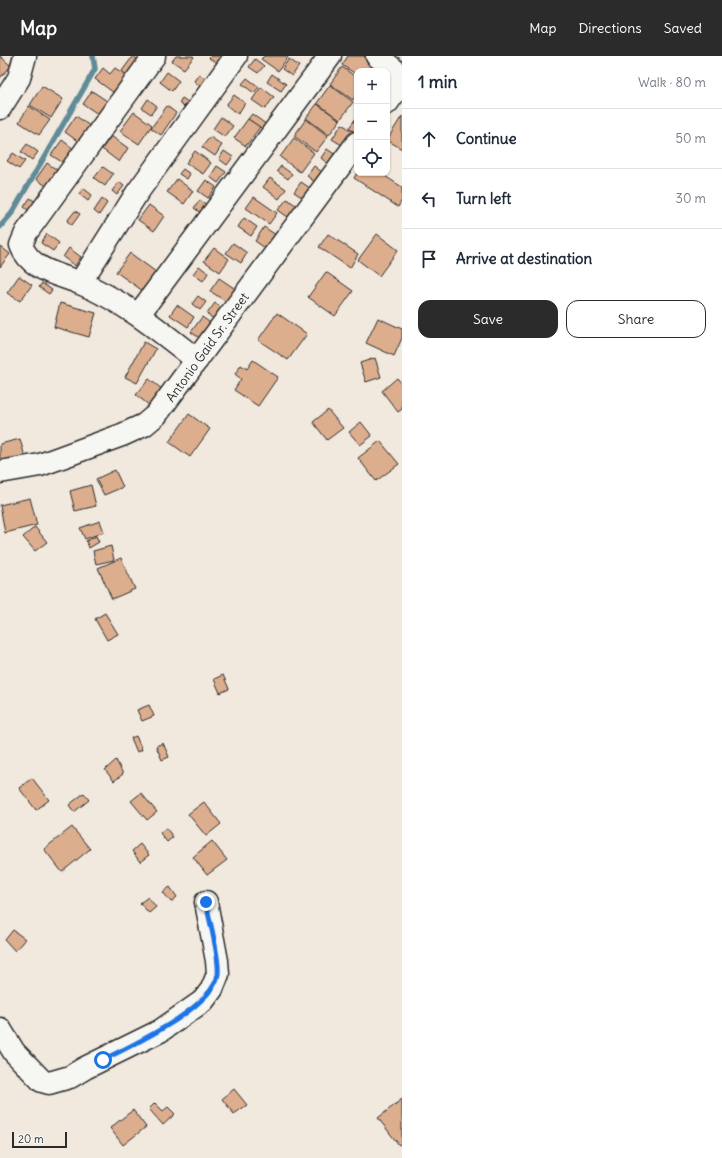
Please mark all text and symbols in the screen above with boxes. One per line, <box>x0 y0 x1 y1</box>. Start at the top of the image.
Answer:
text: Map <box>20 16 57 40</box>
text: Map <box>529 19 556 37</box>
text: Directions <box>578 19 642 37</box>
text: Saved <box>664 19 702 37</box>
map controls <box>354 68 390 176</box>
button: + <box>354 68 390 104</box>
text: 1 min <box>418 71 457 93</box>
text: Walk · 80 m <box>638 74 706 91</box>
button: − <box>354 104 390 140</box>
icon: ahead <box>418 128 440 150</box>
text: Continue <box>456 129 517 148</box>
text: 50 m <box>675 130 706 147</box>
button: locate <box>354 140 390 176</box>
icon: left <box>418 188 440 210</box>
text: Turn left <box>456 189 511 208</box>
text: 30 m <box>676 190 706 207</box>
icon: arrive <box>418 248 440 270</box>
text: Arrive at destination <box>456 249 592 268</box>
street label: Antonio Gaid Sr. Street <box>162 289 253 405</box>
button: Save <box>418 300 558 338</box>
button: Share <box>566 300 706 338</box>
route end <box>197 893 215 911</box>
route start <box>94 1051 112 1069</box>
scale bar <box>12 1130 67 1149</box>
text: 20 m <box>18 1132 44 1146</box>

